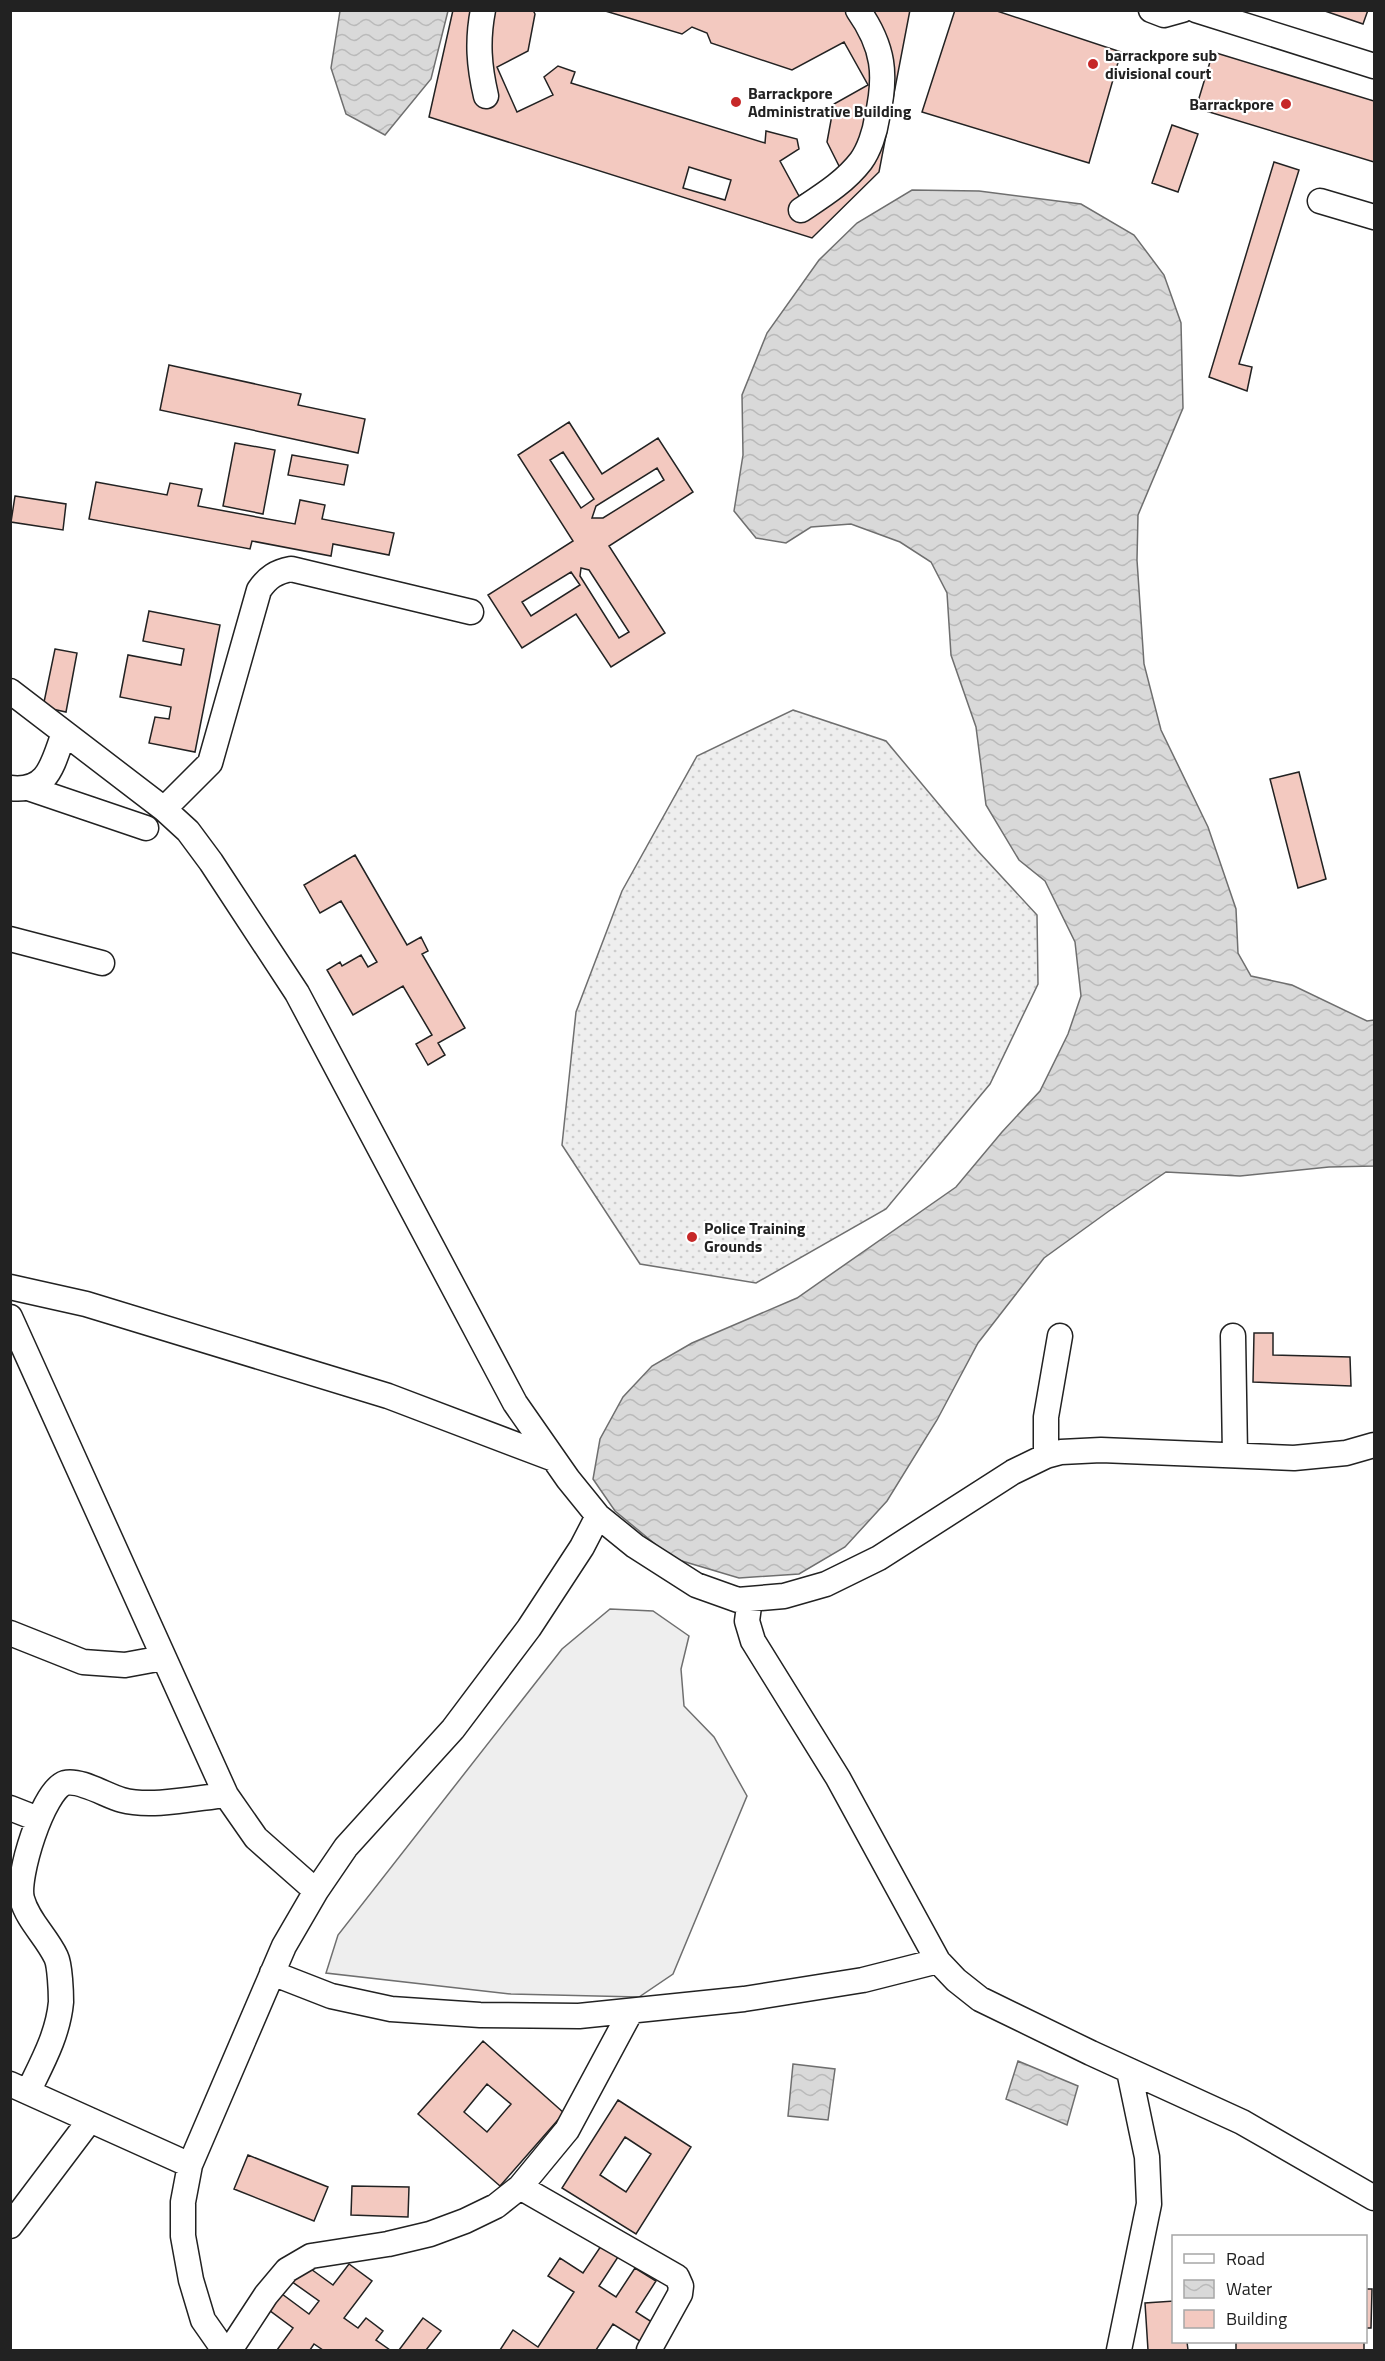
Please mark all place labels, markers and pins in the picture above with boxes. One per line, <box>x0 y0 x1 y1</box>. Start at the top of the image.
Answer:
place label: barrackpore sub divisional court <box>1105 43 1218 85</box>
marker: barrackpore sub divisional court <box>1086 57 1100 71</box>
place label: Barrackpore Administrative Building <box>748 81 912 123</box>
place label: Barrackpore <box>1189 92 1274 116</box>
marker: Barrackpore Administrative Building <box>729 95 743 109</box>
marker: Barrackpore <box>1279 97 1293 111</box>
place label: Police Training Grounds <box>704 1216 806 1258</box>
marker: Police Training Grounds <box>685 1230 699 1244</box>

